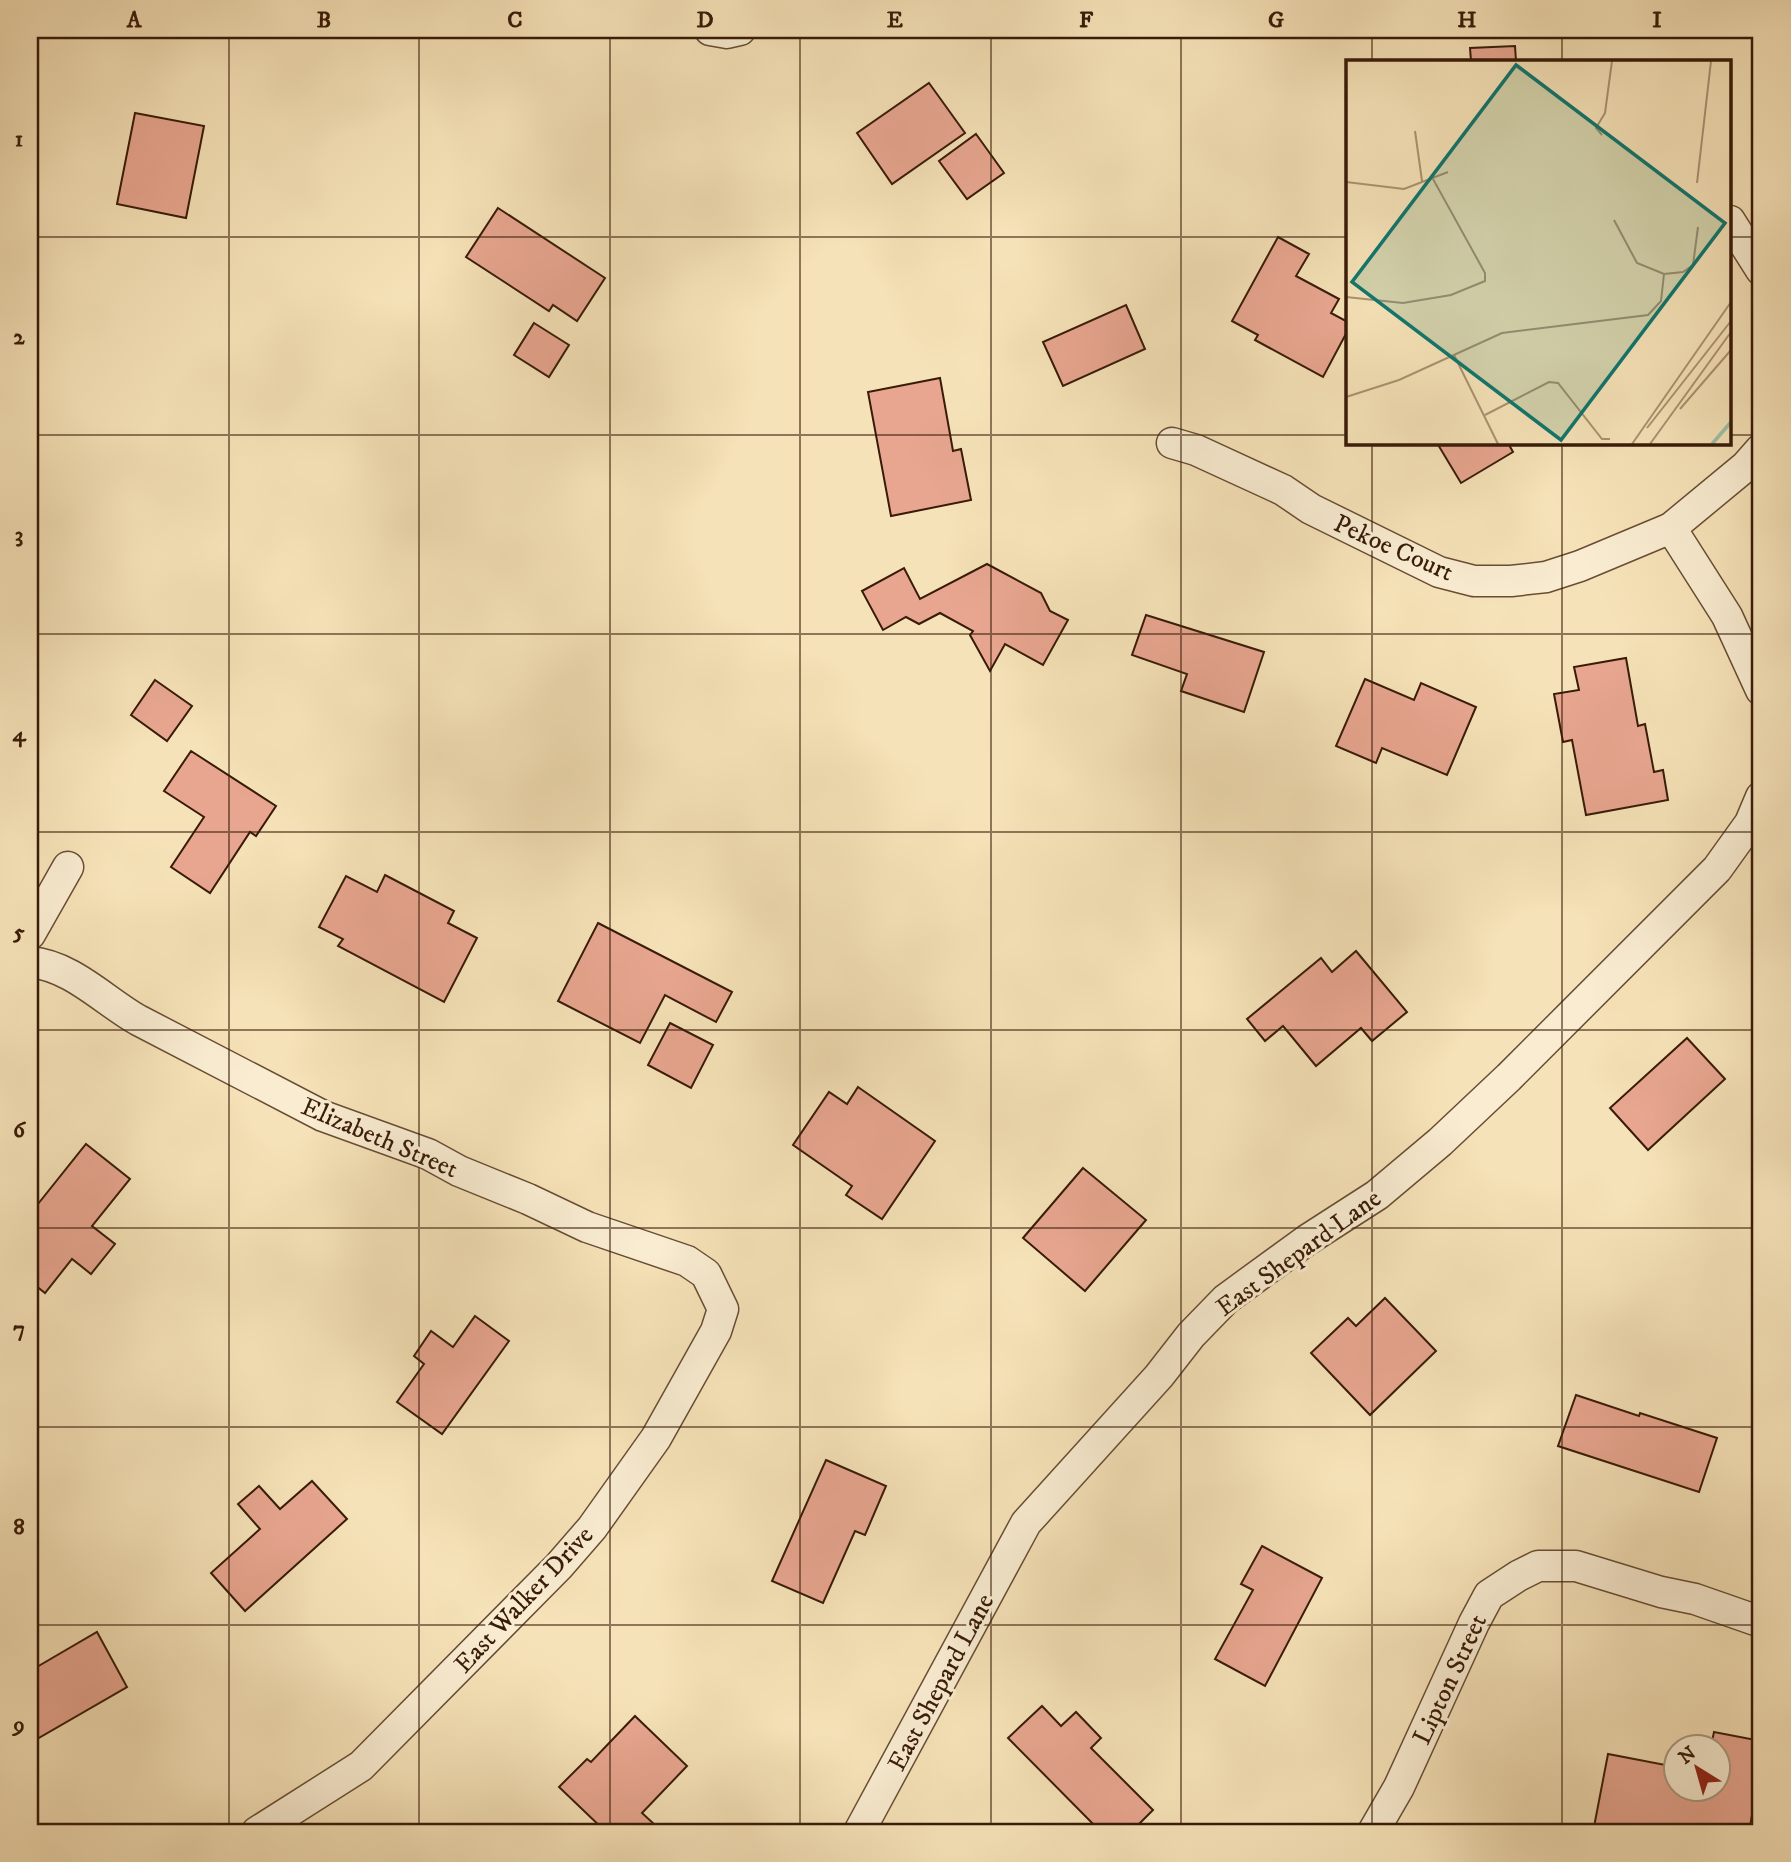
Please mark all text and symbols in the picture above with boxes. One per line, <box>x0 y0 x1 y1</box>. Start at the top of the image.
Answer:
text: A <box>126 6 143 35</box>
text: B <box>317 6 331 35</box>
text: C <box>507 6 523 35</box>
text: D <box>696 6 714 35</box>
text: E <box>887 6 903 35</box>
text: F <box>1079 6 1094 35</box>
text: G <box>1268 6 1284 35</box>
text: H <box>1457 6 1477 35</box>
text: I <box>1652 6 1662 35</box>
inset map <box>1346 60 1732 444</box>
text: 1 <box>15 125 23 154</box>
text: 2 <box>13 323 25 352</box>
street label: Pekoe Court <box>1328 507 1458 589</box>
text: 3 <box>15 521 23 550</box>
text: 4 <box>12 720 27 749</box>
text: 5 <box>12 918 25 947</box>
street label: Elizabeth Street <box>296 1091 463 1186</box>
text: 6 <box>13 1116 27 1145</box>
street label: East Shepard Lane <box>1210 1182 1388 1324</box>
text: 7 <box>13 1315 25 1344</box>
text: 8 <box>13 1513 25 1542</box>
street label: East Walker Drive <box>447 1519 601 1681</box>
street label: East Shepard Lane <box>881 1588 1002 1777</box>
street label: Lipton Street <box>1406 1609 1495 1750</box>
text: 9 <box>11 1711 25 1740</box>
north arrow <box>1662 1732 1732 1802</box>
text: N <box>1675 1742 1701 1770</box>

